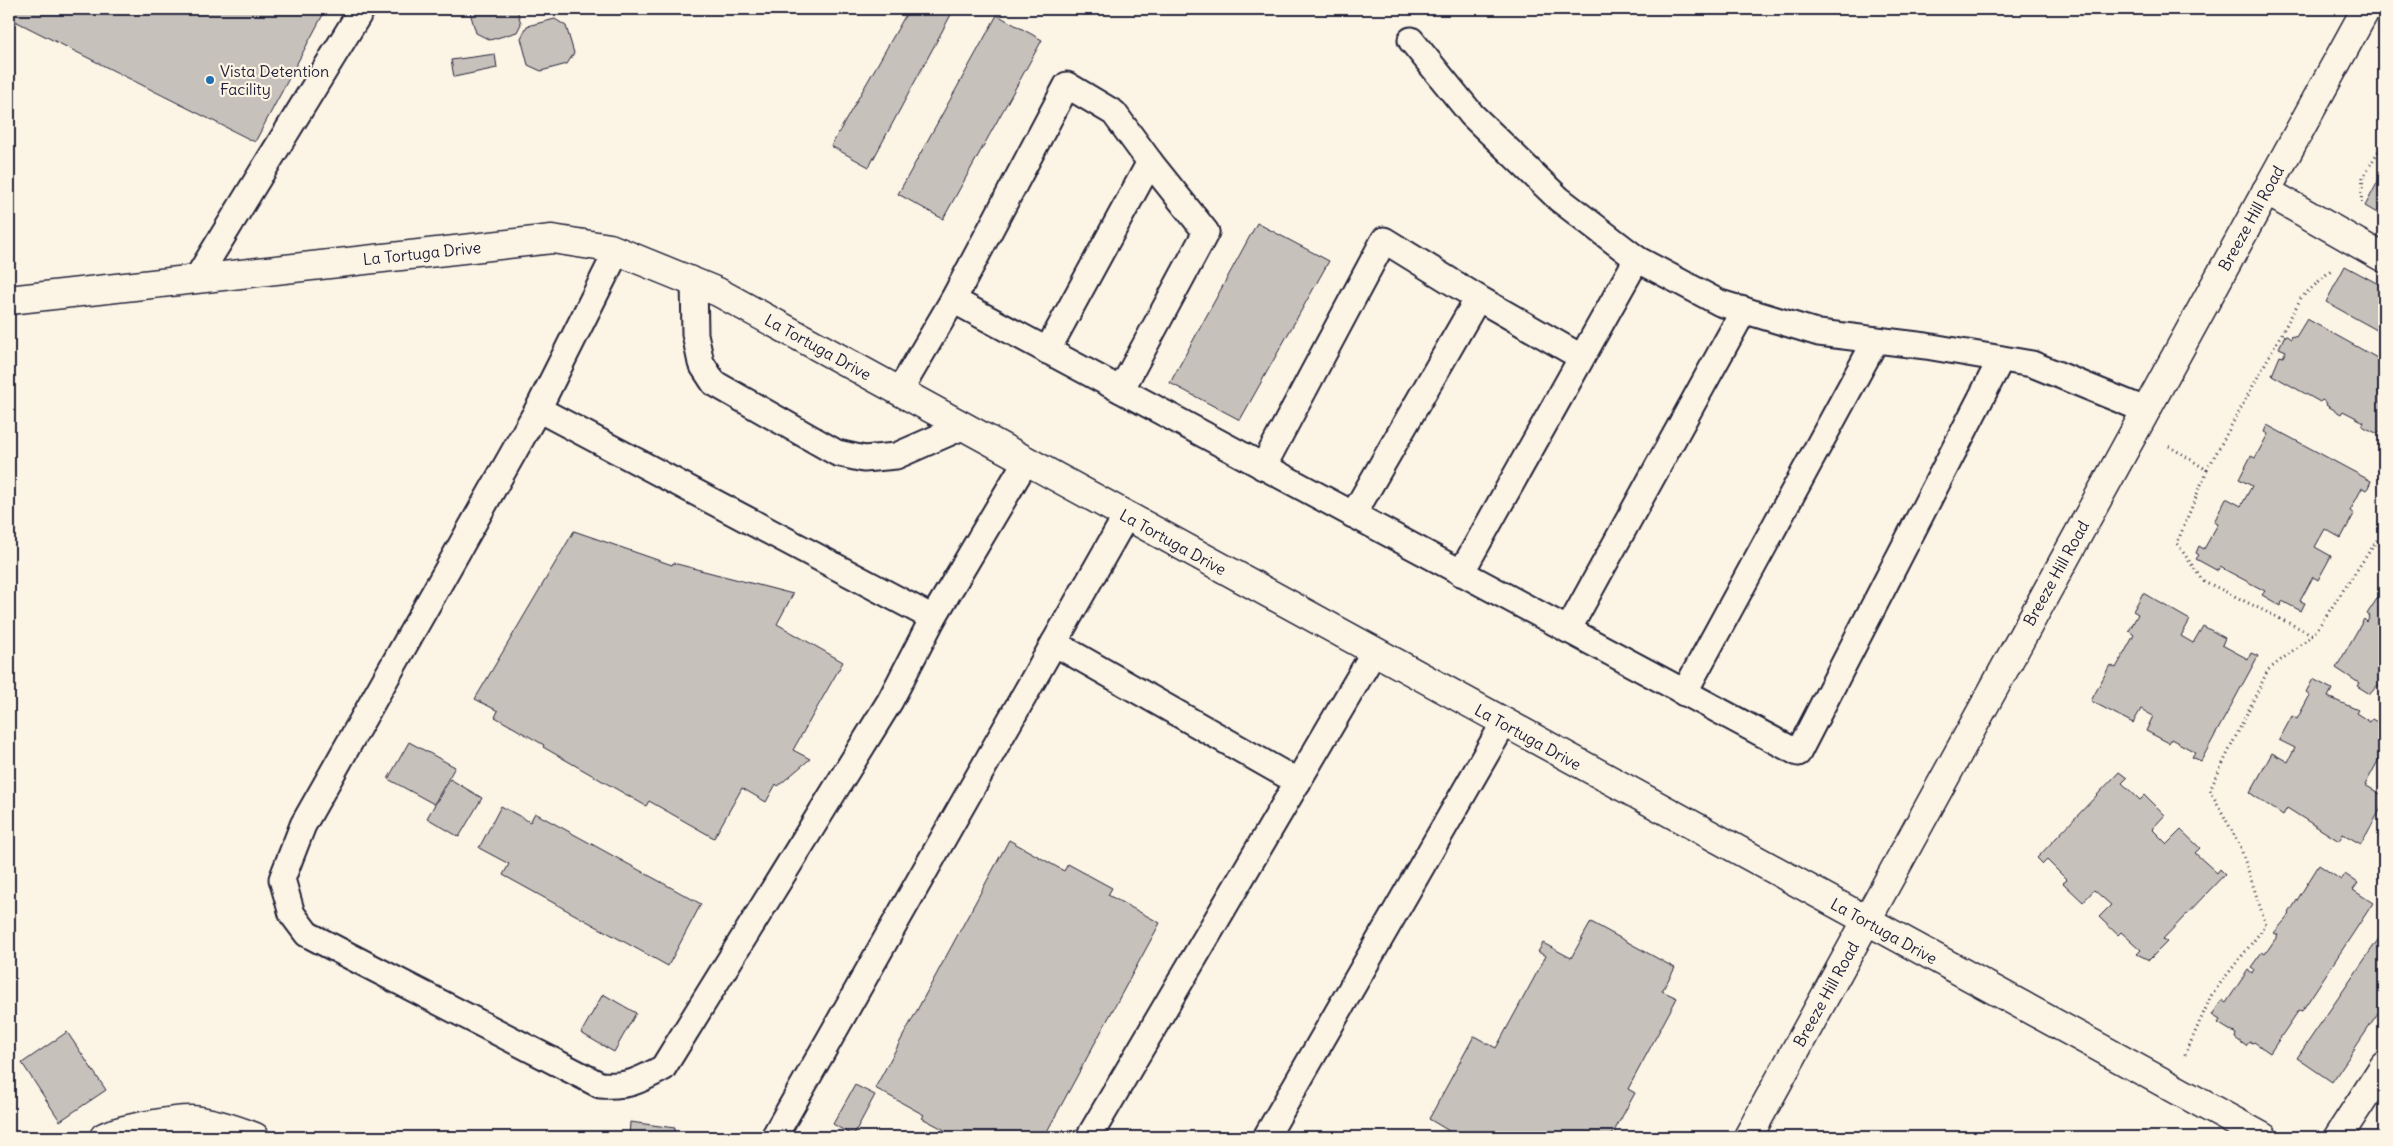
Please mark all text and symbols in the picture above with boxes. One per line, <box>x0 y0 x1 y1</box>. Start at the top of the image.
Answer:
place label: Vista Detention Facility <box>220 61 329 99</box>
marker: Vista Detention Facility <box>204 74 216 86</box>
street label: Breeze Hill Road <box>2214 162 2288 274</box>
street label: La Tortuga Drive <box>362 237 482 269</box>
street label: La Tortuga Drive <box>761 309 875 385</box>
street label: La Tortuga Drive <box>1116 504 1230 580</box>
street label: Breeze Hill Road <box>2019 517 2093 629</box>
street label: La Tortuga Drive <box>1471 699 1585 775</box>
street label: La Tortuga Drive <box>1827 893 1941 969</box>
street label: Breeze Hill Road <box>1789 938 1863 1050</box>

